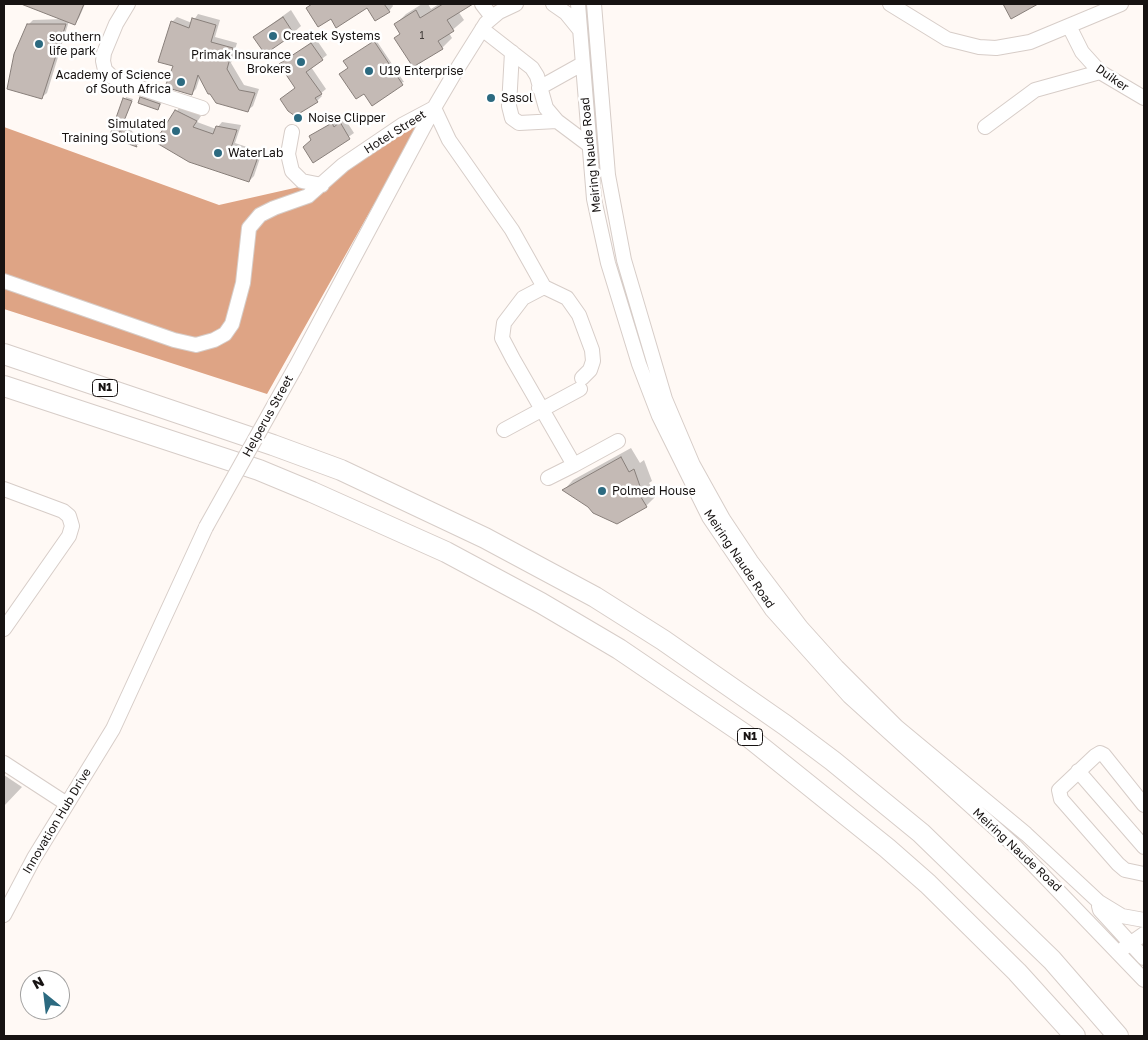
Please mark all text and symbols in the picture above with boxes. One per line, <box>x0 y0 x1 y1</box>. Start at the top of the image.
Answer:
place label: Createk Systems <box>283 29 380 43</box>
place label: southern life park <box>49 30 101 58</box>
marker: Createk Systems <box>267 30 279 42</box>
house number: 1 <box>420 30 424 42</box>
marker: southern life park <box>33 38 45 50</box>
place label: Primak Insurance Brokers <box>191 48 291 76</box>
marker: Primak Insurance Brokers <box>295 56 307 68</box>
street label: Duiker <box>1093 61 1131 95</box>
place label: U19 Enterprise <box>379 64 463 78</box>
marker: U19 Enterprise <box>363 65 375 77</box>
place label: Academy of Science of South Africa <box>56 68 171 96</box>
marker: Academy of Science of South Africa <box>175 76 187 88</box>
place label: Sasol <box>501 91 533 105</box>
marker: Sasol <box>485 92 497 104</box>
street label: Meiring Naude Road <box>578 97 604 213</box>
street label: Hotel Street <box>361 107 429 157</box>
place label: Noise Clipper <box>308 111 385 125</box>
marker: Noise Clipper <box>292 112 304 124</box>
place label: Simulated Training Solutions <box>62 117 166 145</box>
marker: Simulated Training Solutions <box>170 125 182 137</box>
place label: WaterLab <box>228 146 283 160</box>
marker: WaterLab <box>212 147 224 159</box>
street label: Helperus Street <box>240 373 296 459</box>
road number: N1 <box>92 379 118 396</box>
place label: Polmed House <box>612 484 696 498</box>
marker: Polmed House <box>596 485 608 497</box>
street label: Meiring Naude Road <box>701 507 777 611</box>
road number: N1 <box>738 729 762 746</box>
street label: Innovation Hub Drive <box>20 766 94 876</box>
street label: Meiring Naude Road <box>970 805 1064 895</box>
north arrow <box>20 970 70 1020</box>
text: N <box>29 972 47 992</box>

